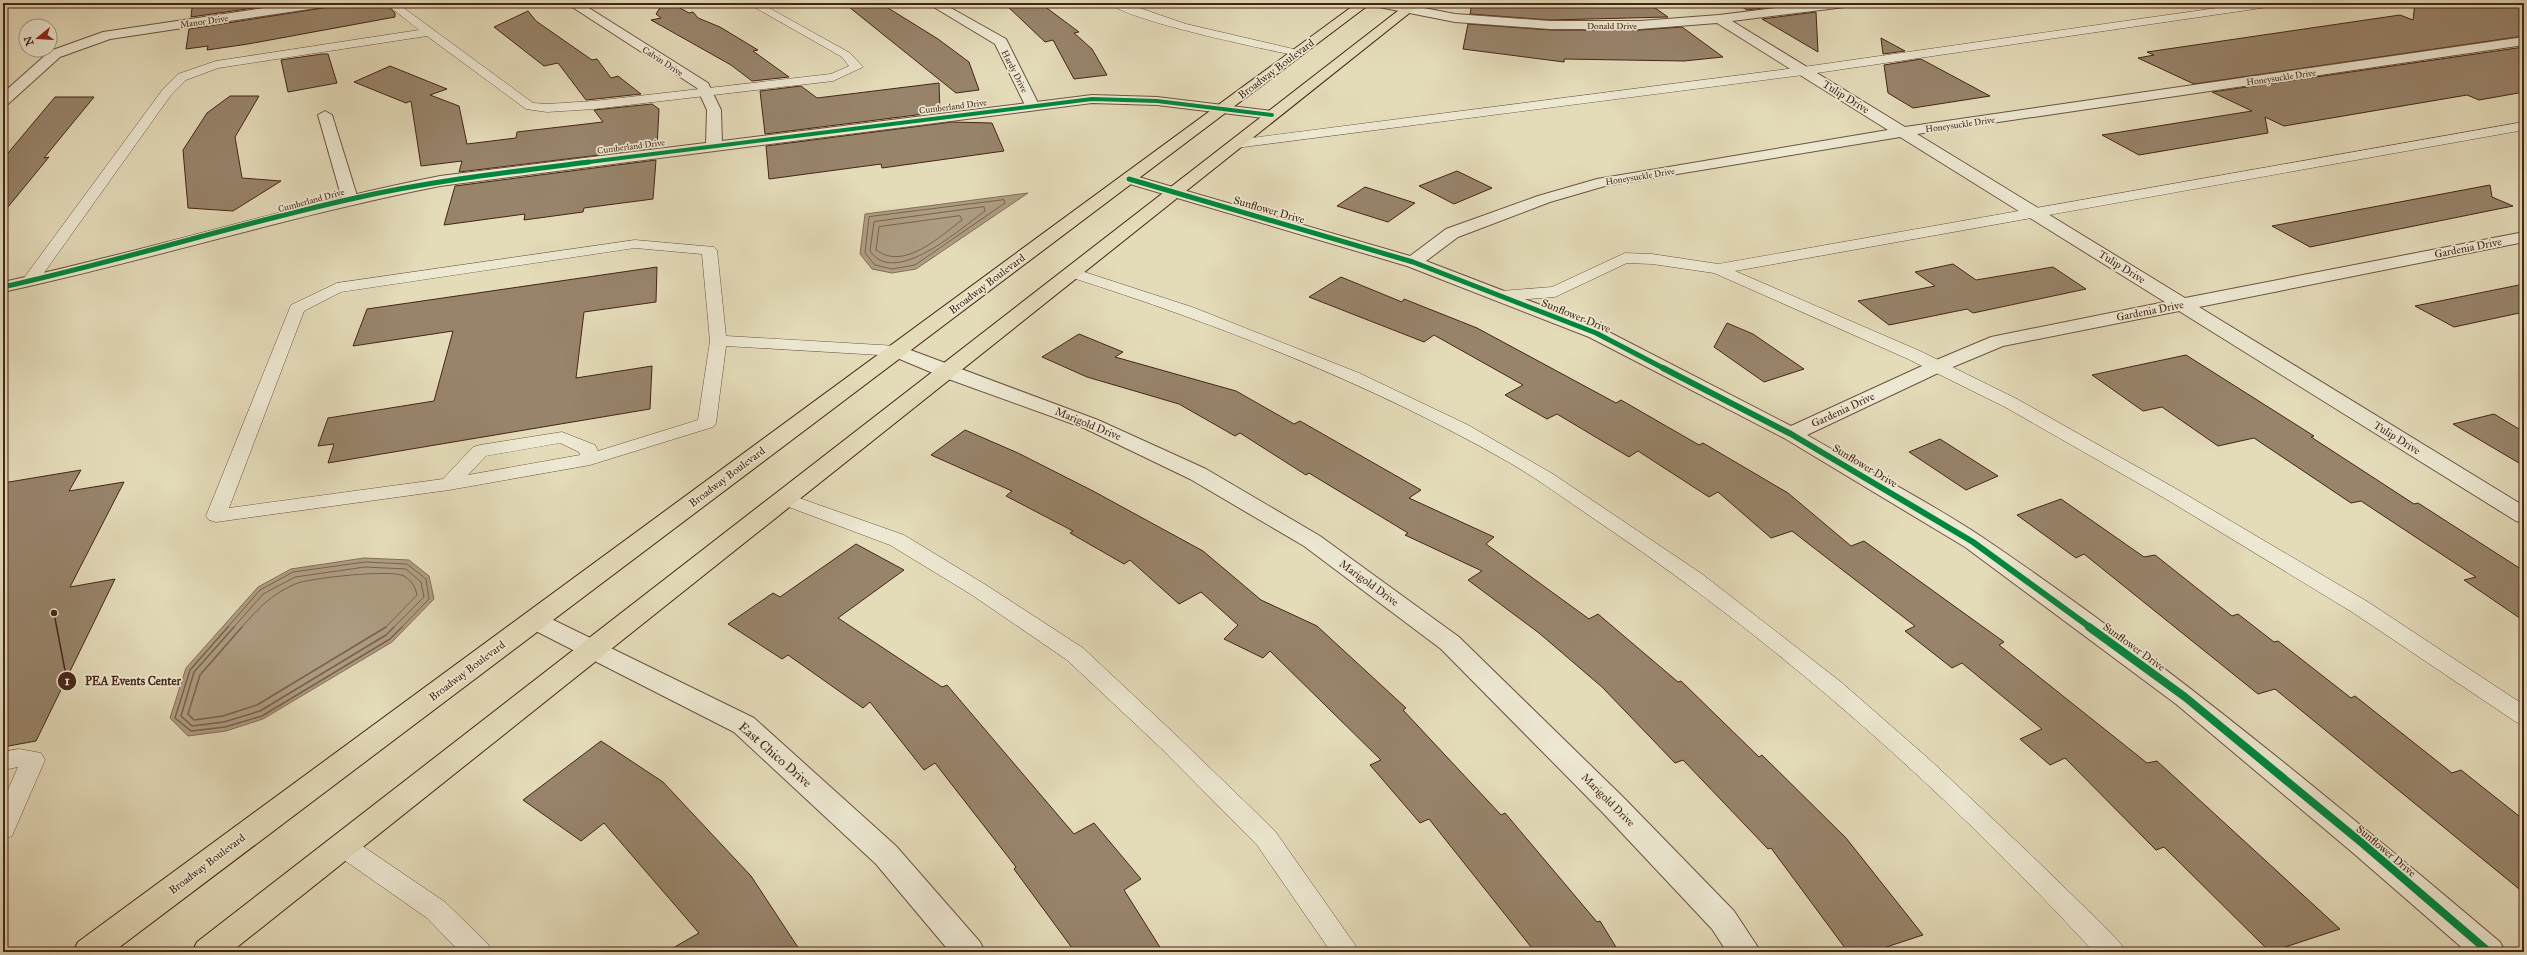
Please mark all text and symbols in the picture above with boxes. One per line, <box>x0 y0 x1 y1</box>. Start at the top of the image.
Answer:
street label: Manor Drive <box>179 12 229 30</box>
north arrow <box>18 18 58 58</box>
street label: Donald Drive <box>1587 20 1637 31</box>
text: N <box>21 34 37 47</box>
street label: Broadway Boulevard <box>1235 36 1317 102</box>
street label: Calvin Drive <box>640 44 686 78</box>
street label: Hardy Drive <box>1000 48 1031 94</box>
street label: Honeysuckle Drive <box>2246 67 2317 87</box>
street label: Tulip Drive <box>1820 78 1872 117</box>
street label: Cumberland Drive <box>918 96 988 116</box>
street label: Honeysuckle Drive <box>1925 114 1996 134</box>
street label: Cumberland Drive <box>596 136 666 156</box>
street label: Honeysuckle Drive <box>1605 165 1676 187</box>
street label: Cumberland Drive <box>277 186 346 214</box>
street label: Sunflower Drive <box>1232 194 1307 227</box>
street label: Gardenia Drive <box>2433 235 2503 261</box>
street label: Tulip Drive <box>2096 248 2148 287</box>
street label: Broadway Boulevard <box>946 251 1028 317</box>
street label: Sunflower Drive <box>1539 296 1613 336</box>
street label: Gardenia Drive <box>2115 298 2185 324</box>
street label: Gardenia Drive <box>1809 390 1877 430</box>
street label: Marigold Drive <box>1053 405 1123 443</box>
street label: Tulip Drive <box>2371 419 2423 458</box>
street label: Sunflower Drive <box>1830 441 1900 491</box>
street label: Broadway Boulevard <box>686 444 768 510</box>
street label: Marigold Drive <box>1337 557 1402 609</box>
street label: Sunflower Drive <box>2100 620 2168 674</box>
street label: Broadway Boulevard <box>426 638 508 704</box>
callout: PEA Events Center <box>57 669 189 693</box>
text: 1 <box>65 674 70 688</box>
text: PEA Events Center <box>85 674 182 688</box>
street label: East Chico Drive <box>735 719 815 791</box>
street label: Marigold Drive <box>1579 771 1638 830</box>
street label: Sunflower Drive <box>2354 822 2419 880</box>
street label: Broadway Boulevard <box>166 831 248 897</box>

